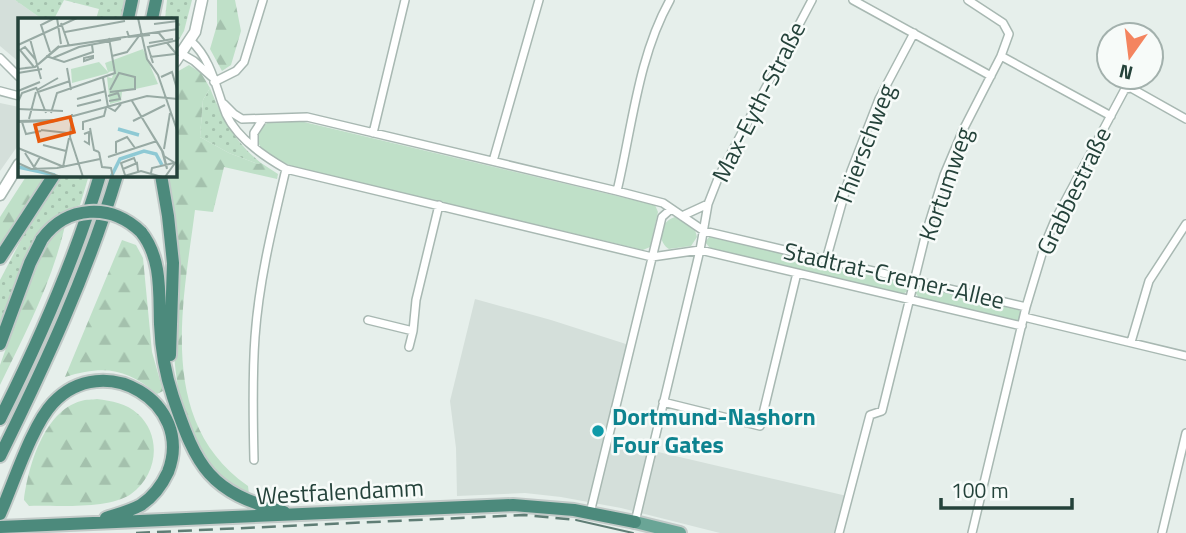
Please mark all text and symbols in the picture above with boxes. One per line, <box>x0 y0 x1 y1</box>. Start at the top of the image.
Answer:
street label: Max-Eyth-Straße <box>702 15 814 188</box>
inset map <box>18 18 177 177</box>
north arrow <box>1095 21 1165 91</box>
text: N <box>1116 57 1136 89</box>
street label: Thierschweg <box>824 78 904 211</box>
street label: Grabbestraße <box>1027 121 1120 261</box>
street label: Kortumweg <box>909 122 981 245</box>
street label: Stadtrat-Cremer-Allee <box>780 232 1008 318</box>
place label: Dortmund-Nashorn Four Gates <box>612 398 816 462</box>
marker: Dortmund-Nashorn Four Gates <box>590 423 606 439</box>
scale bar <box>941 466 1072 510</box>
street label: Westfalendamm <box>255 469 425 513</box>
text: 100 m <box>951 474 1008 506</box>

